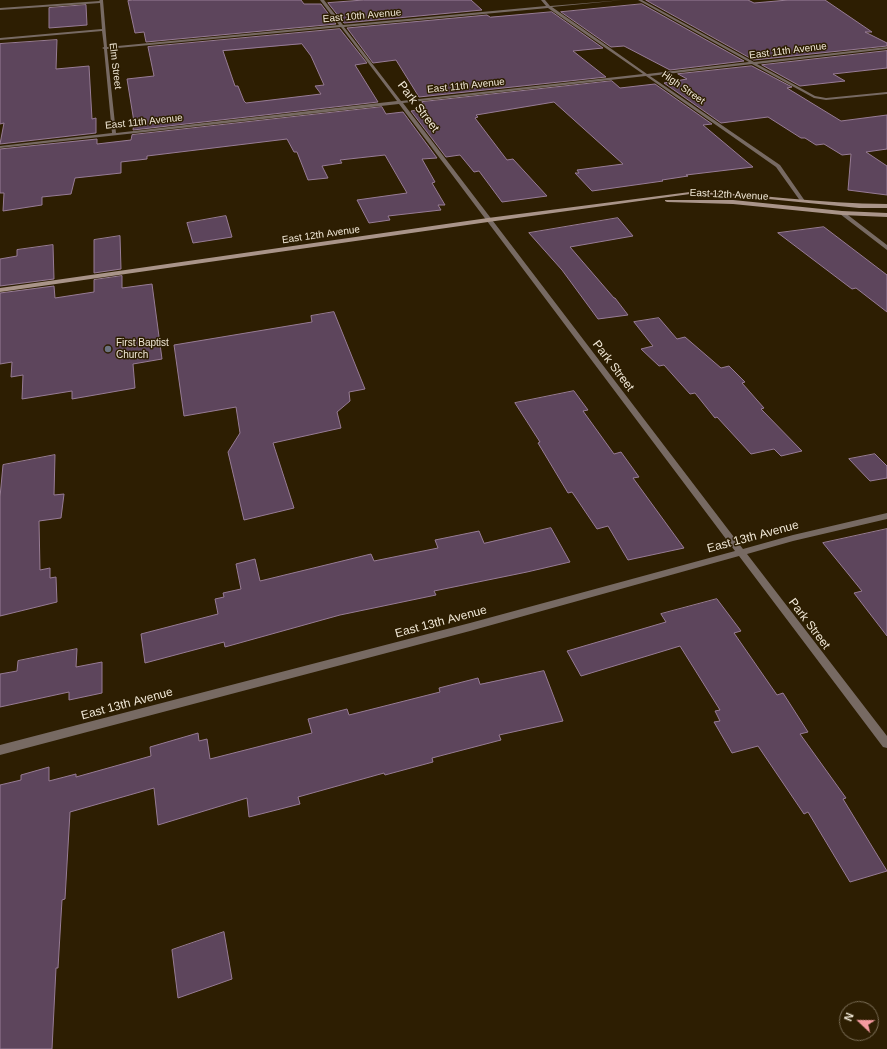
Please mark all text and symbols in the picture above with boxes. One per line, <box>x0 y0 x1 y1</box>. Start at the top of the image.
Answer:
street label: East 10th Avenue <box>322 7 402 25</box>
street label: East 11th Avenue <box>749 40 827 62</box>
street label: Elm Street <box>106 42 124 90</box>
street label: High Street <box>659 69 707 107</box>
street label: East 11th Avenue <box>427 76 505 96</box>
street label: Park Street <box>394 79 442 135</box>
street label: East 11th Avenue <box>105 112 183 132</box>
street label: East 12th Avenue <box>689 187 769 203</box>
street label: East 12th Avenue <box>281 224 361 246</box>
place label: First Baptist Church <box>116 337 169 360</box>
street label: Park Street <box>589 338 637 394</box>
marker: First Baptist Church <box>103 344 113 354</box>
street label: East 13th Avenue <box>705 518 801 556</box>
street label: Park Street <box>785 596 833 652</box>
street label: East 13th Avenue <box>393 603 489 641</box>
street label: East 13th Avenue <box>79 685 175 723</box>
north arrow <box>839 1001 879 1041</box>
text: N <box>842 1011 856 1023</box>

